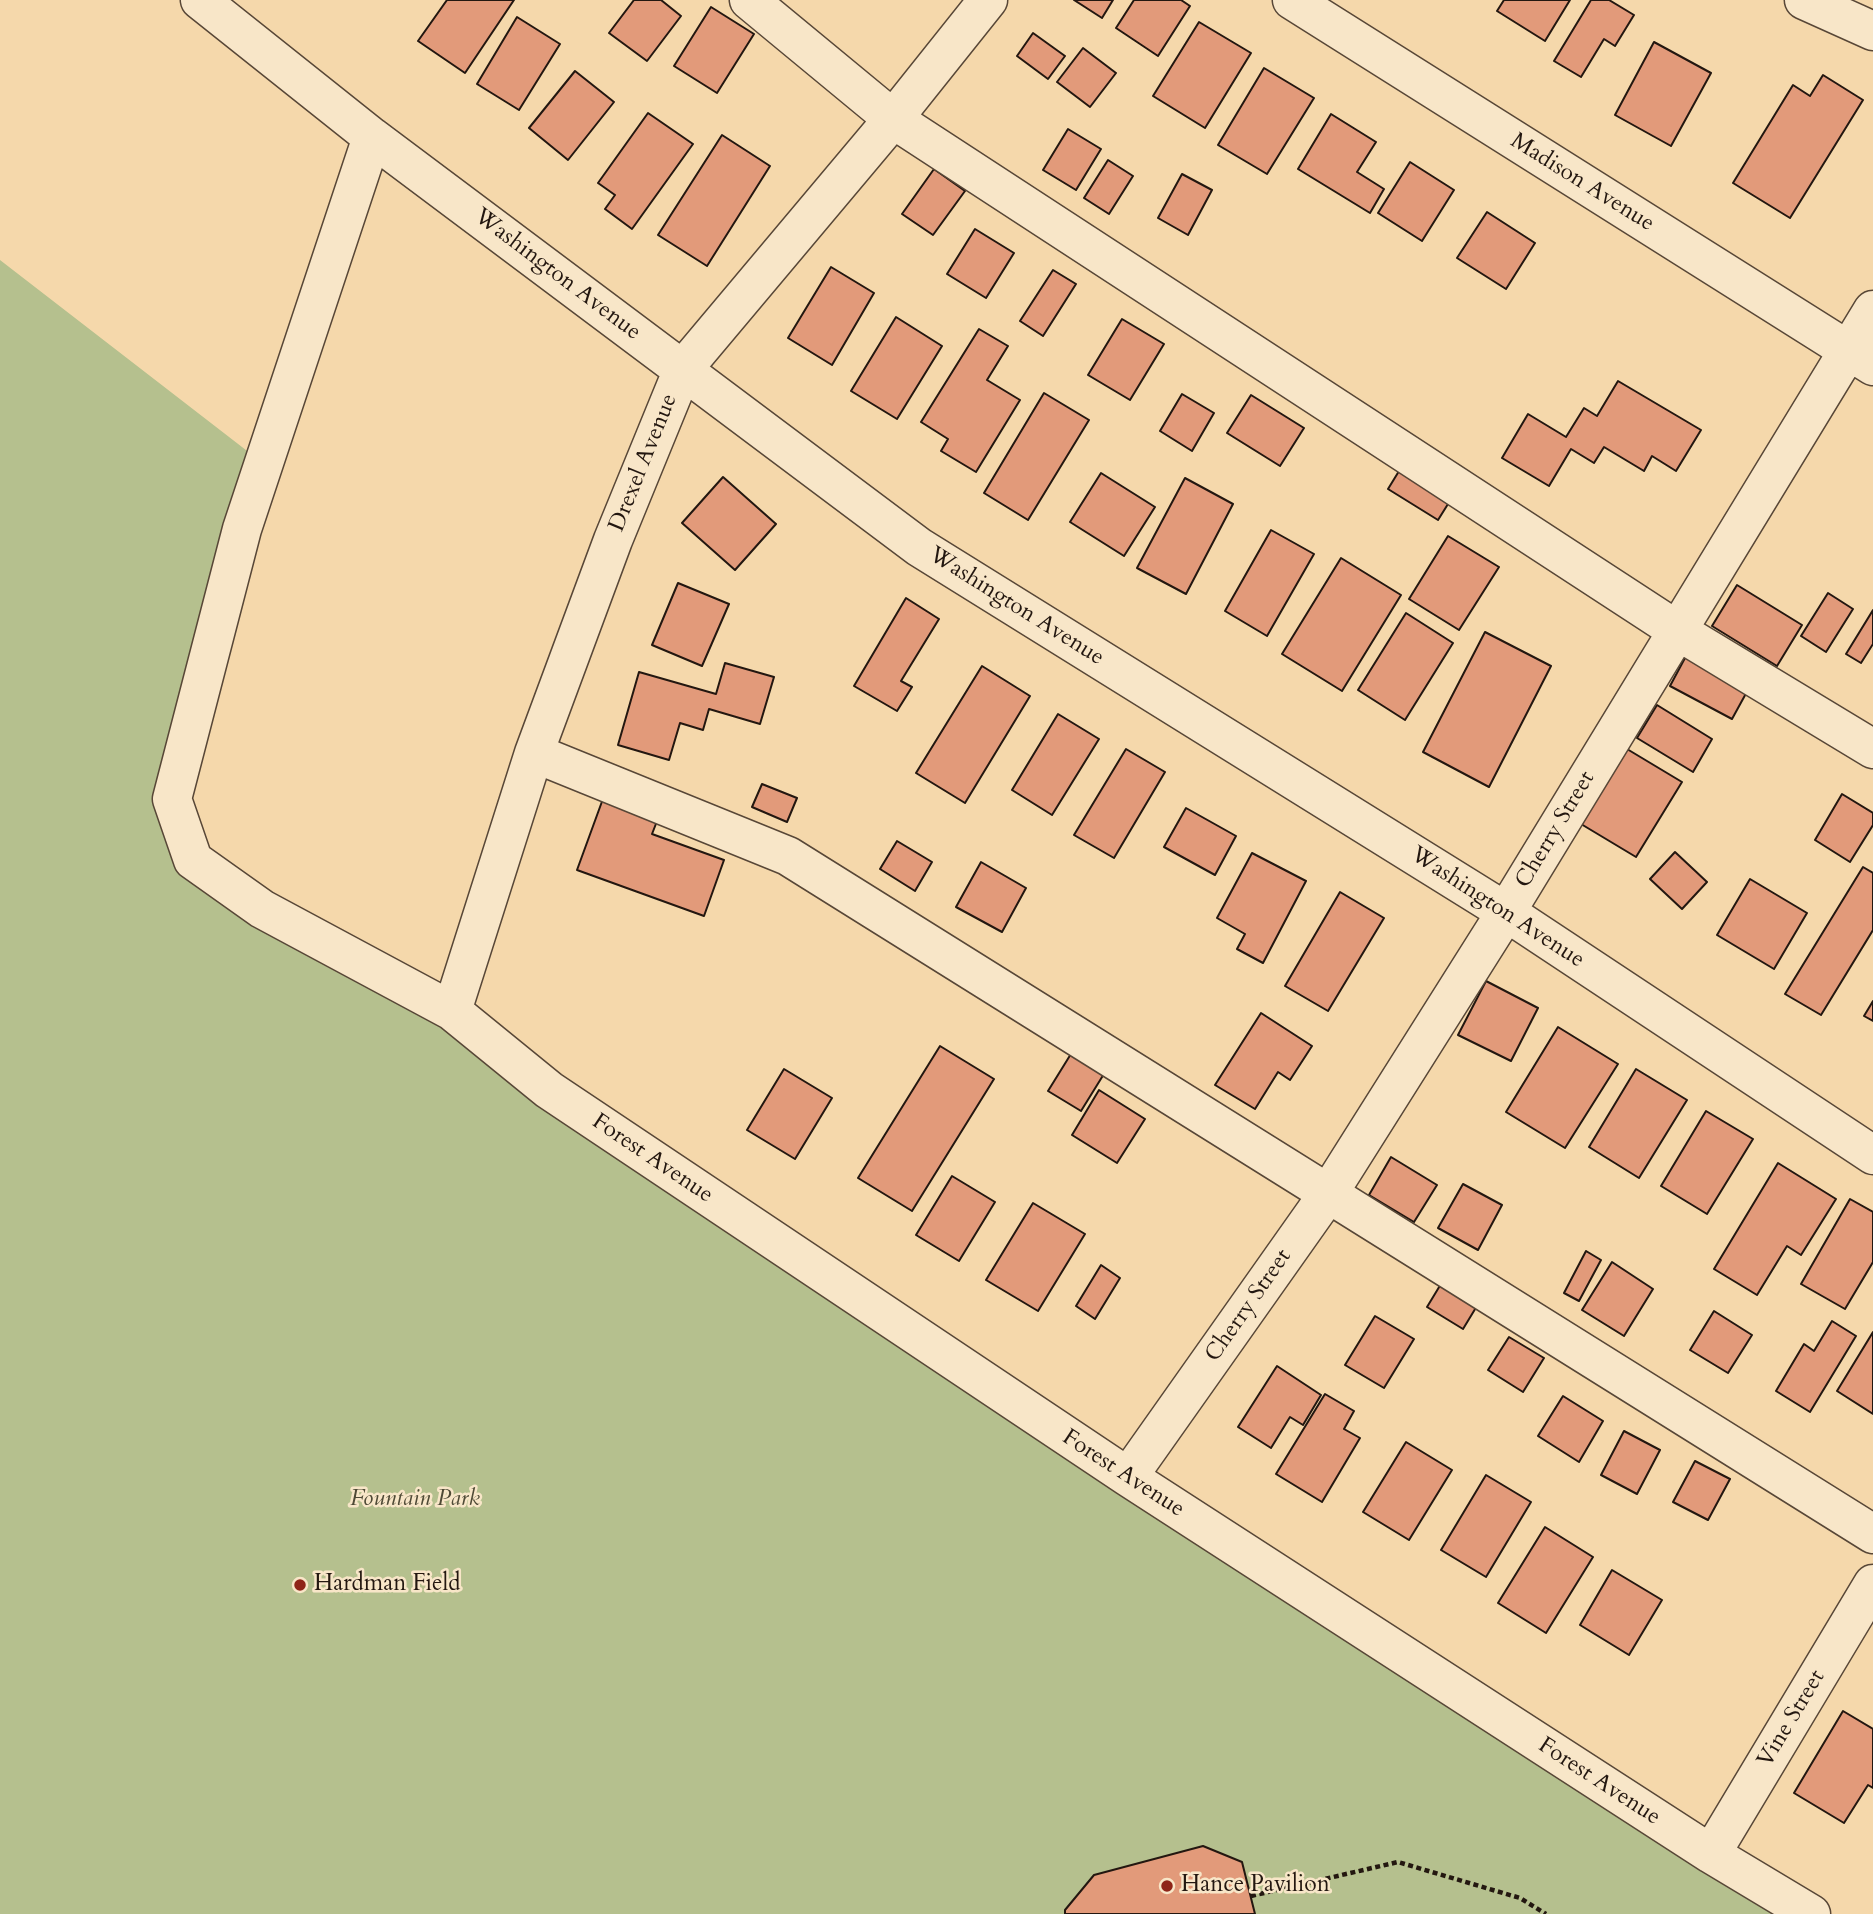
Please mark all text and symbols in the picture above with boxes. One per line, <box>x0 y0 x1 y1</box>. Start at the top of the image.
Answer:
street label: Madison Avenue <box>1505 128 1659 238</box>
street label: Washington Avenue <box>468 203 646 347</box>
street label: Drexel Avenue <box>604 390 684 536</box>
street label: Washington Avenue <box>923 542 1109 672</box>
street label: Cherry Street <box>1510 767 1602 893</box>
street label: Washington Avenue <box>1405 842 1589 974</box>
street label: Forest Avenue <box>586 1108 718 1210</box>
street label: Cherry Street <box>1200 1244 1298 1368</box>
street label: Forest Avenue <box>1057 1424 1189 1524</box>
park label: Fountain Park <box>350 1486 480 1514</box>
place label: Hardman Field <box>314 1571 461 1599</box>
marker: Hardman Field <box>292 1577 308 1593</box>
street label: Vine Street <box>1752 1665 1832 1773</box>
street label: Forest Avenue <box>1533 1732 1665 1832</box>
place label: Hance Pavilion <box>1181 1872 1330 1900</box>
marker: Hance Pavilion <box>1159 1878 1175 1894</box>

